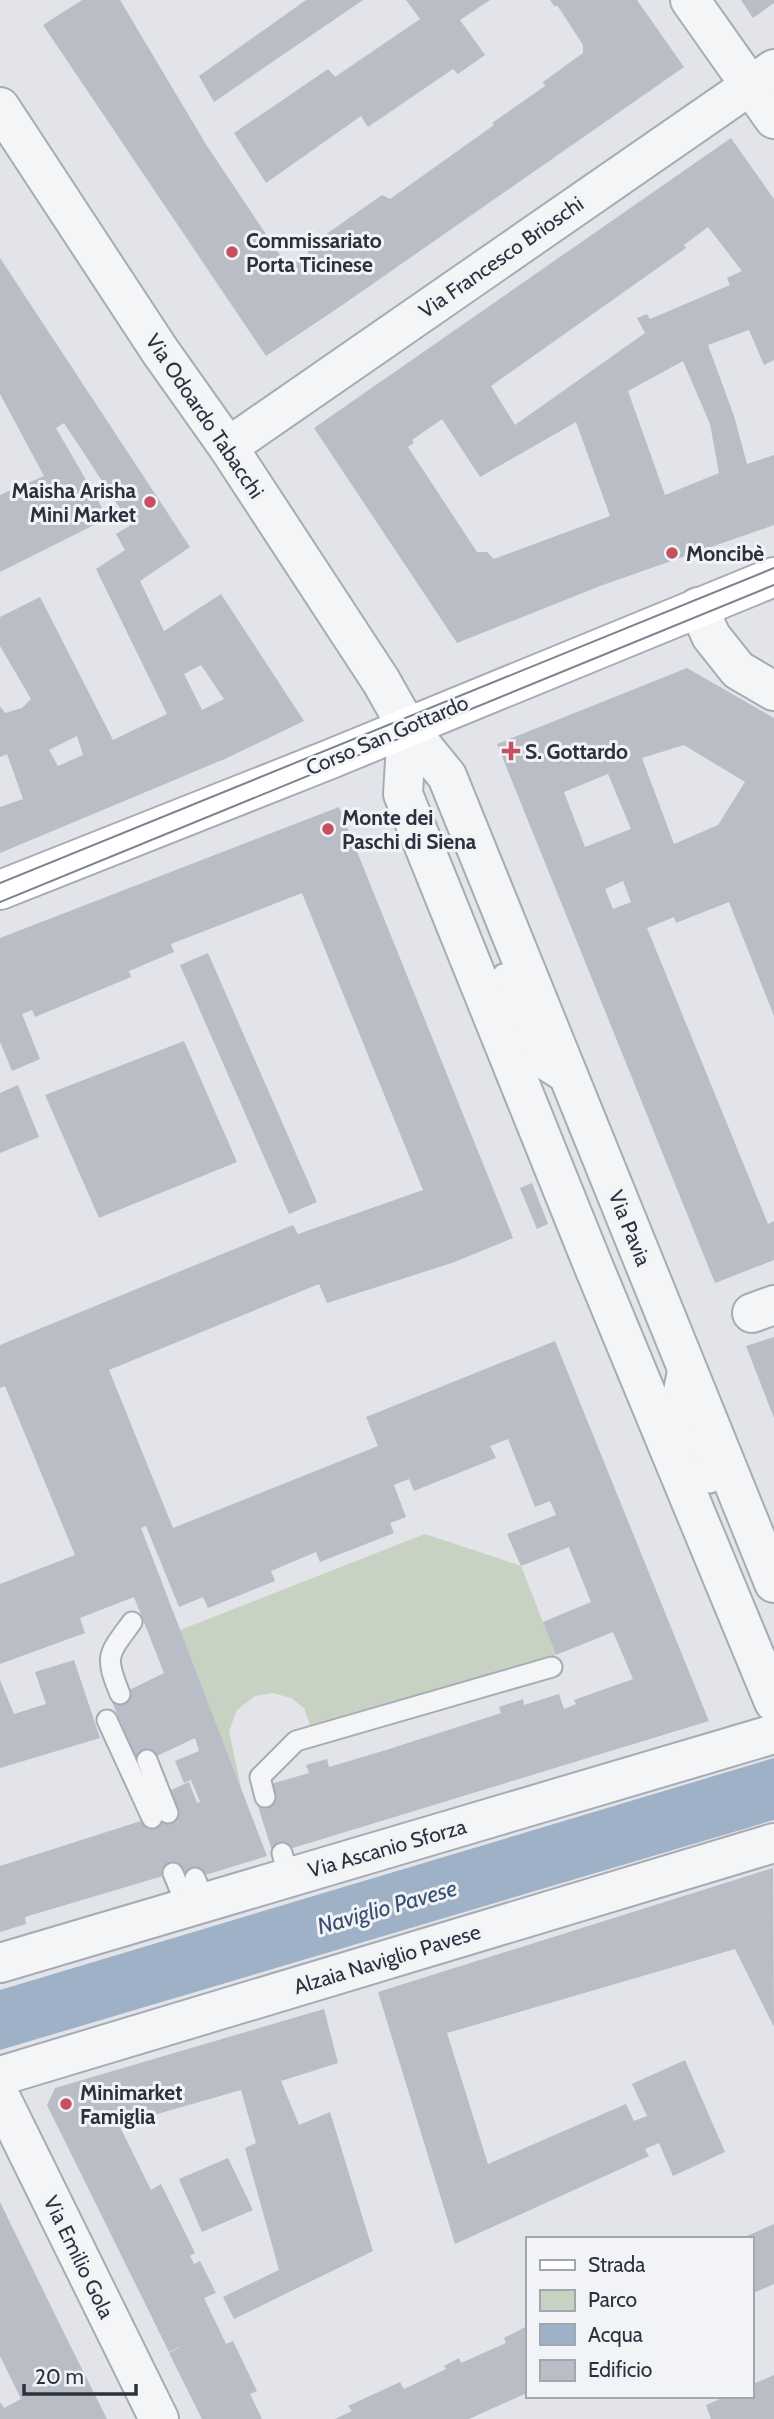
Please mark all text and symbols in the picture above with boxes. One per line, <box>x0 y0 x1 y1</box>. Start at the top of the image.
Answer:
street label: Via Francesco Brioschi <box>414 191 588 323</box>
place label: Commissariato Porta Ticinese <box>246 228 382 277</box>
marker: Commissariato Porta Ticinese <box>224 244 240 260</box>
street label: Via Odoardo Tabacchi <box>141 329 269 503</box>
place label: Maisha Arisha Mini Market <box>11 478 137 527</box>
marker: Maisha Arisha Mini Market <box>142 494 158 510</box>
place label: Moncibè <box>686 541 764 566</box>
marker: Moncibè <box>664 545 680 561</box>
street label: Corso San Gottardo <box>302 690 472 780</box>
place label: S. Gottardo <box>525 739 628 764</box>
marker: S. Gottardo <box>503 743 519 759</box>
place label: Monte dei Paschi di Siena <box>342 805 477 854</box>
marker: Monte dei Paschi di Siena <box>320 821 336 837</box>
street label: Via Pavia <box>604 1187 656 1269</box>
street label: Via Ascanio Sforza <box>305 1813 469 1883</box>
water label: Naviglio Pavese <box>314 1874 460 1940</box>
street label: Alzaia Naviglio Pavese <box>291 1919 484 1999</box>
place label: Minimarket Famiglia <box>80 2080 182 2129</box>
marker: Minimarket Famiglia <box>58 2096 74 2112</box>
street label: Via Emilio Gola <box>38 2191 120 2323</box>
legend <box>526 2237 753 2398</box>
text: Strada <box>588 2252 645 2277</box>
text: Parco <box>588 2287 637 2312</box>
text: Acqua <box>588 2322 643 2347</box>
scale bar <box>24 2352 136 2396</box>
text: Edificio <box>588 2357 652 2382</box>
text: 20 m <box>35 2364 84 2389</box>

